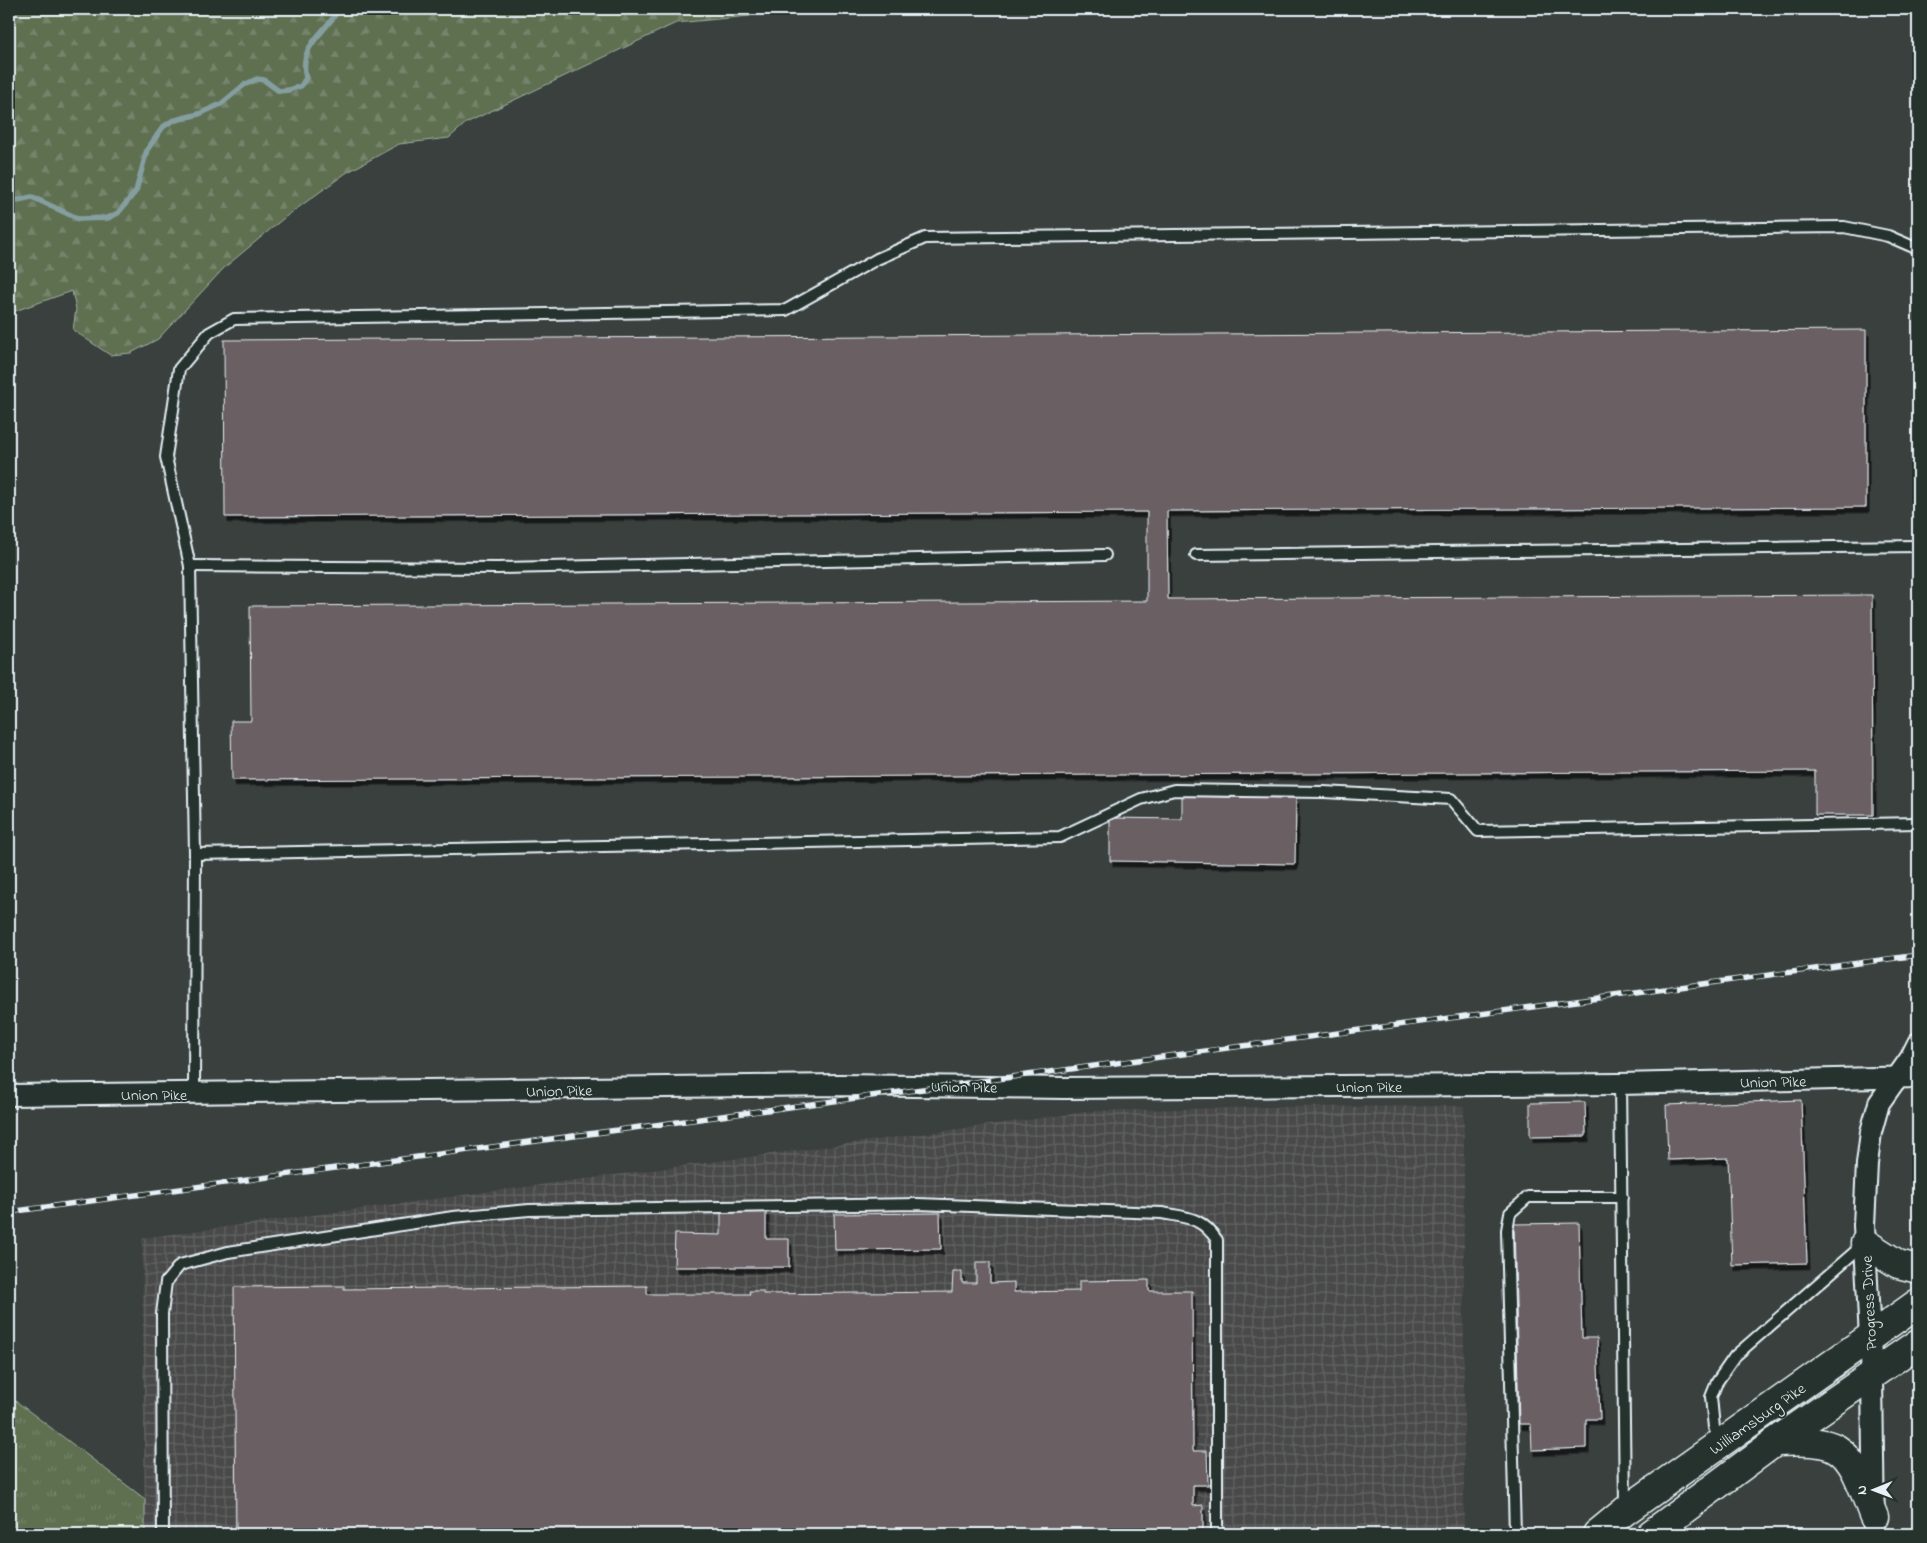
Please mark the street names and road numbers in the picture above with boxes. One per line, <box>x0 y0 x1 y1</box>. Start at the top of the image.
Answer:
street label: Union Pike <box>1740 1070 1807 1096</box>
street label: Union Pike <box>931 1075 998 1101</box>
street label: Union Pike <box>1336 1076 1403 1100</box>
street label: Union Pike <box>526 1079 593 1105</box>
street label: Union Pike <box>121 1084 188 1108</box>
street label: Progress Drive <box>1855 1254 1884 1351</box>
street label: Williamsburg Pike <box>1705 1377 1812 1462</box>

